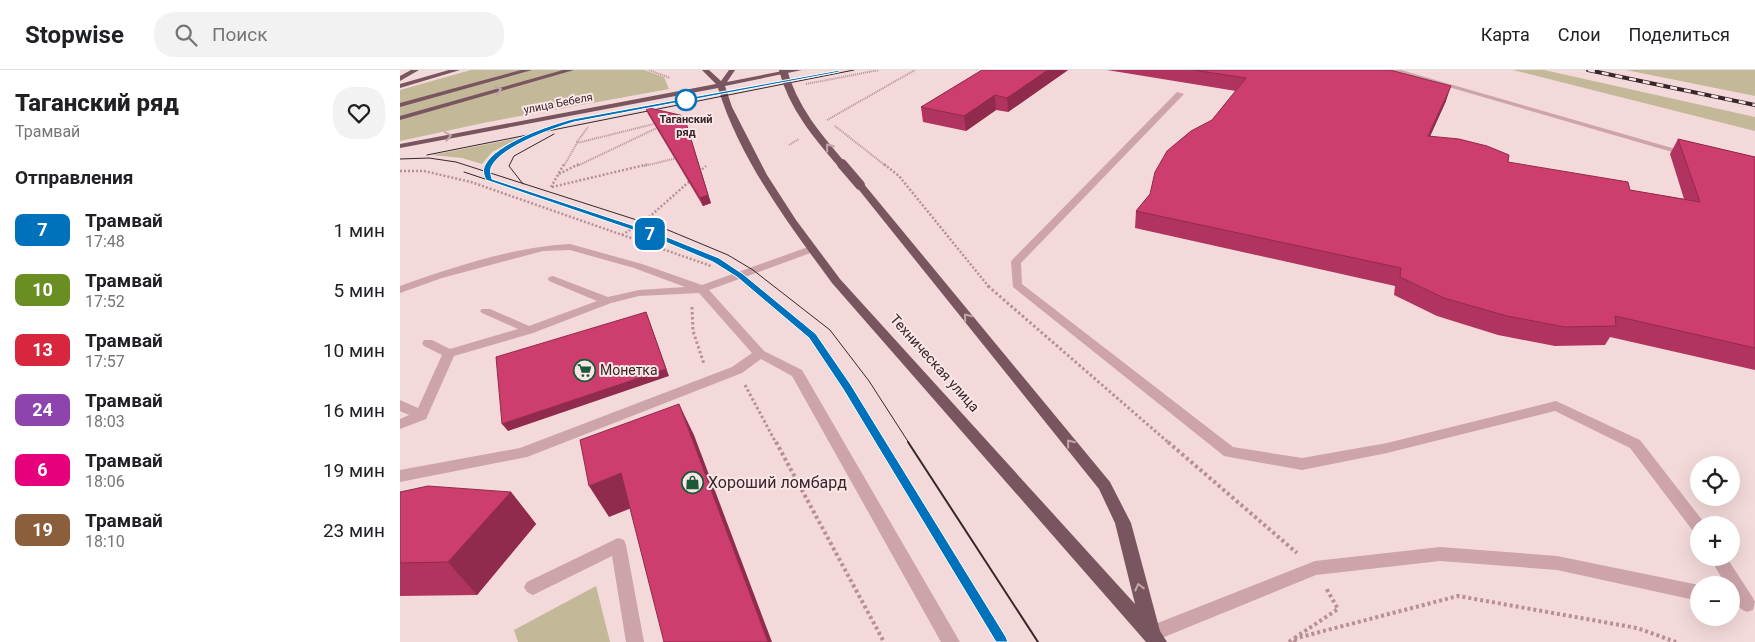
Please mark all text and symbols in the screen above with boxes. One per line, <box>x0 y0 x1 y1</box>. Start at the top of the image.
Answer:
search box <box>154 12 504 57</box>
text: Stopwise <box>25 21 124 49</box>
icon: search <box>172 21 200 49</box>
text: Поиск <box>212 23 267 46</box>
text: Карта <box>1481 24 1530 45</box>
text: Слои <box>1558 24 1601 45</box>
text: Поделиться <box>1629 24 1730 45</box>
one-way arrow <box>493 86 501 96</box>
button: heart <box>333 87 385 139</box>
text: Таганский ряд <box>15 89 179 117</box>
marker: Таганский ряд <box>675 89 697 111</box>
street label: улица Бебеля <box>522 90 594 117</box>
place label: Таганский ряд <box>659 113 713 139</box>
text: Трамвай <box>15 122 80 141</box>
one-way arrow <box>443 131 452 142</box>
one-way arrow <box>826 144 835 153</box>
text: Отправления <box>15 166 133 189</box>
text: Трамвай <box>85 209 163 232</box>
line badge: 7 <box>634 218 666 250</box>
text: 7 <box>37 219 48 240</box>
text: 1 мин <box>334 219 385 242</box>
text: 7 <box>645 223 655 244</box>
text: 17:48 <box>85 232 125 251</box>
text: Трамвай <box>85 269 163 292</box>
text: 10 <box>32 279 53 300</box>
text: 5 мин <box>334 279 385 302</box>
text: 17:52 <box>85 292 125 311</box>
street label: Техническая улица <box>887 311 983 415</box>
one-way arrow <box>964 314 973 323</box>
text: Трамвай <box>85 329 163 352</box>
text: 13 <box>32 339 53 360</box>
text: 10 мин <box>323 339 385 362</box>
text: 17:57 <box>85 352 125 371</box>
supermarket icon: Монетка <box>572 358 596 382</box>
place label: Монетка <box>600 362 658 378</box>
text: Трамвай <box>85 389 163 412</box>
text: 24 <box>32 399 53 420</box>
text: 16 мин <box>323 399 385 422</box>
text: 18:03 <box>85 412 125 431</box>
one-way arrow <box>1067 440 1076 449</box>
text: Трамвай <box>85 449 163 472</box>
map controls <box>1690 456 1740 626</box>
button: locate <box>1690 456 1740 506</box>
text: 6 <box>37 459 48 480</box>
text: 19 мин <box>323 459 385 482</box>
shop icon: Хороший ломбард <box>680 470 704 494</box>
text: 18:06 <box>85 472 125 491</box>
place label: Хороший ломбард <box>708 473 847 492</box>
text: Трамвай <box>85 509 163 532</box>
button: + <box>1690 516 1740 566</box>
text: 19 <box>32 519 53 540</box>
text: 23 мин <box>323 519 385 542</box>
text: 18:10 <box>85 532 125 551</box>
button: − <box>1690 576 1740 626</box>
one-way arrow <box>1135 584 1145 592</box>

